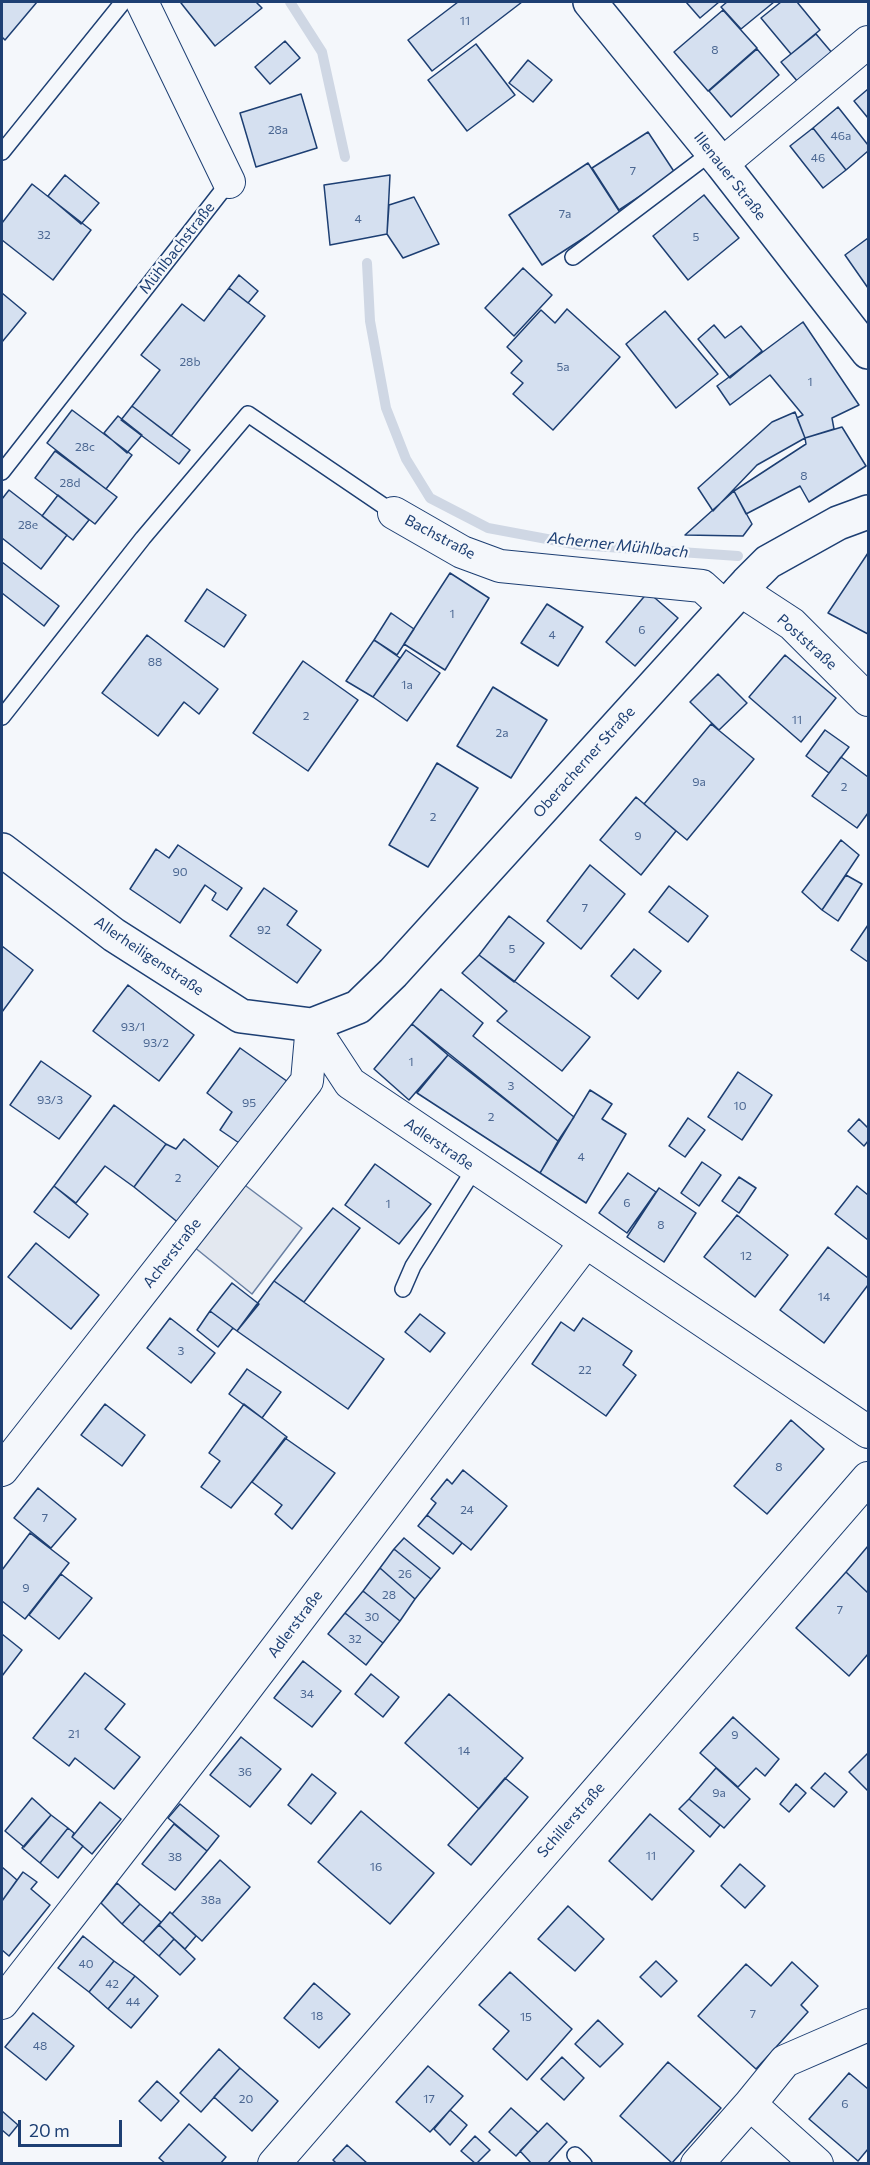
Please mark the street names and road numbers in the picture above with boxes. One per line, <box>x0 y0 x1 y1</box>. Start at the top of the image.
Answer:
street label: Illenauer Straße <box>690 128 770 224</box>
street label: Mühlbachstraße <box>136 199 218 297</box>
street label: Bachstraße <box>402 511 478 563</box>
street label: Poststraße <box>773 610 841 674</box>
street label: Oberacherner Straße <box>529 703 639 821</box>
street label: Allerheiligenstraße <box>91 913 207 999</box>
street label: Adlerstraße <box>401 1114 477 1174</box>
street label: Acherstraße <box>139 1215 205 1291</box>
street label: Adlerstraße <box>264 1587 326 1661</box>
street label: Schillerstraße <box>534 1779 608 1861</box>

